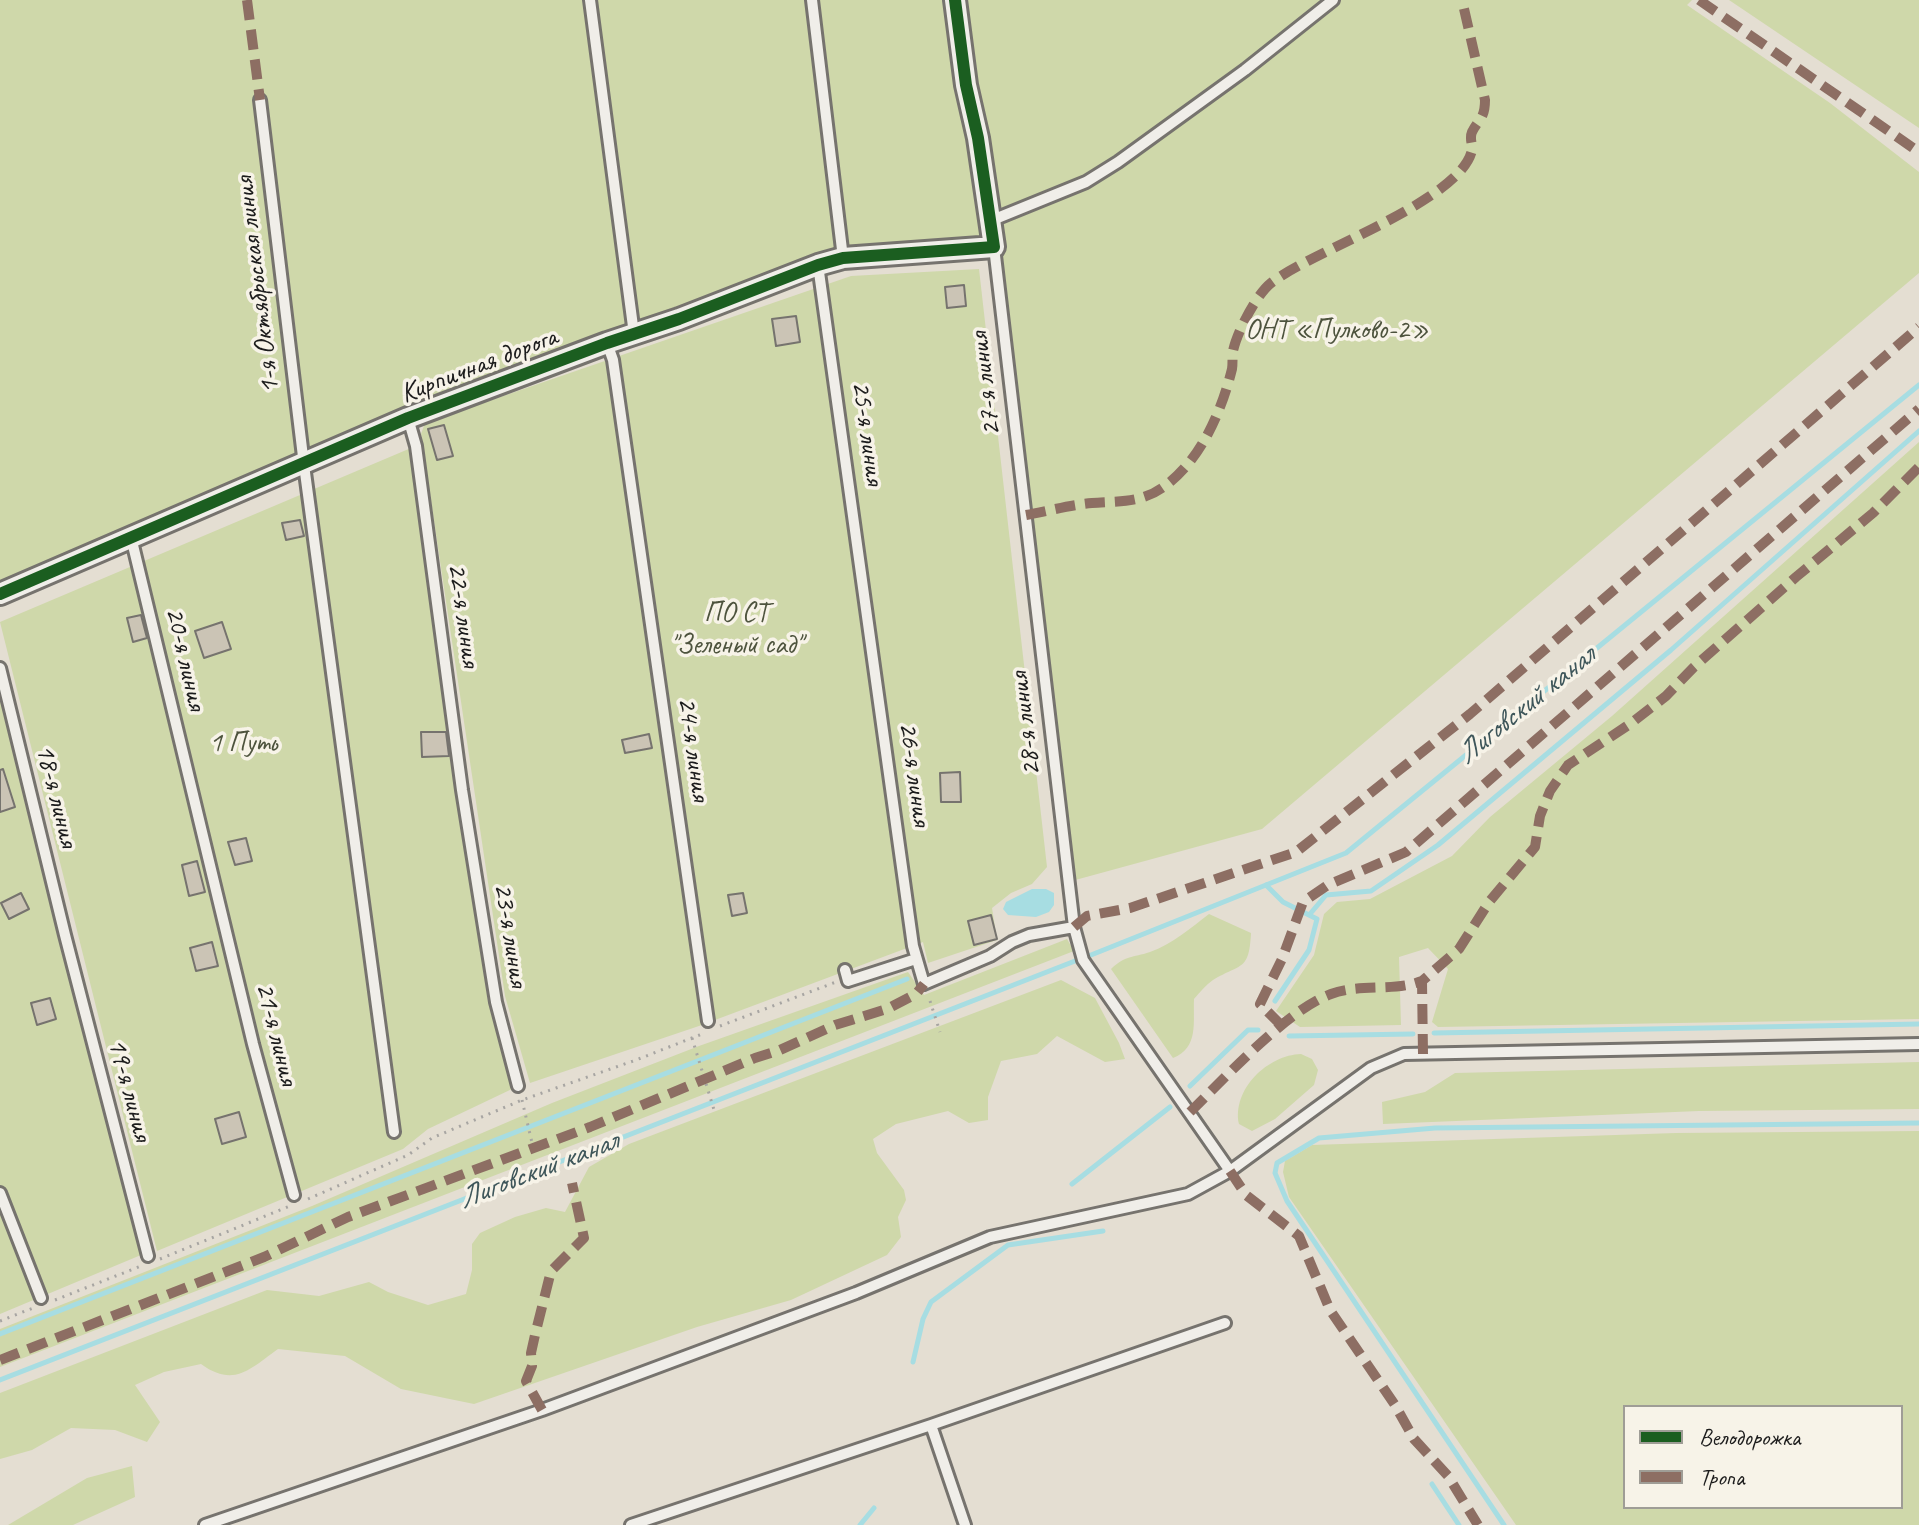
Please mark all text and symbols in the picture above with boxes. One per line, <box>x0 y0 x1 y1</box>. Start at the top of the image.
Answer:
street label: 1-я Октябрьская линия <box>228 175 288 395</box>
park label: ОНТ «Пулково-2» <box>1245 314 1429 348</box>
street label: Кирпичная дорога <box>396 321 562 411</box>
street label: 27-я линия <box>963 330 1009 438</box>
street label: 25-я линия <box>843 379 891 487</box>
street label: 22-я линия <box>439 561 487 669</box>
park label: ПО СТ "Зеленый сад" <box>670 597 802 663</box>
street label: 20-я линия <box>157 604 213 714</box>
water label: Лиговский канал <box>1450 639 1602 773</box>
street label: 28-я линия <box>1003 670 1049 778</box>
street label: 24-я линия <box>669 695 717 803</box>
street label: 26-я линия <box>890 720 938 828</box>
park label: 1 Путь <box>209 727 277 761</box>
street label: 18-я линия <box>27 741 85 851</box>
street label: 23-я линия <box>485 881 535 989</box>
street label: 21-я линия <box>247 979 305 1089</box>
street label: 19-я линия <box>99 1035 159 1145</box>
water label: Лиговский канал <box>453 1124 623 1218</box>
legend <box>1623 1405 1903 1509</box>
text: Велодорожка <box>1699 1422 1800 1452</box>
text: Тропа <box>1699 1462 1744 1492</box>

